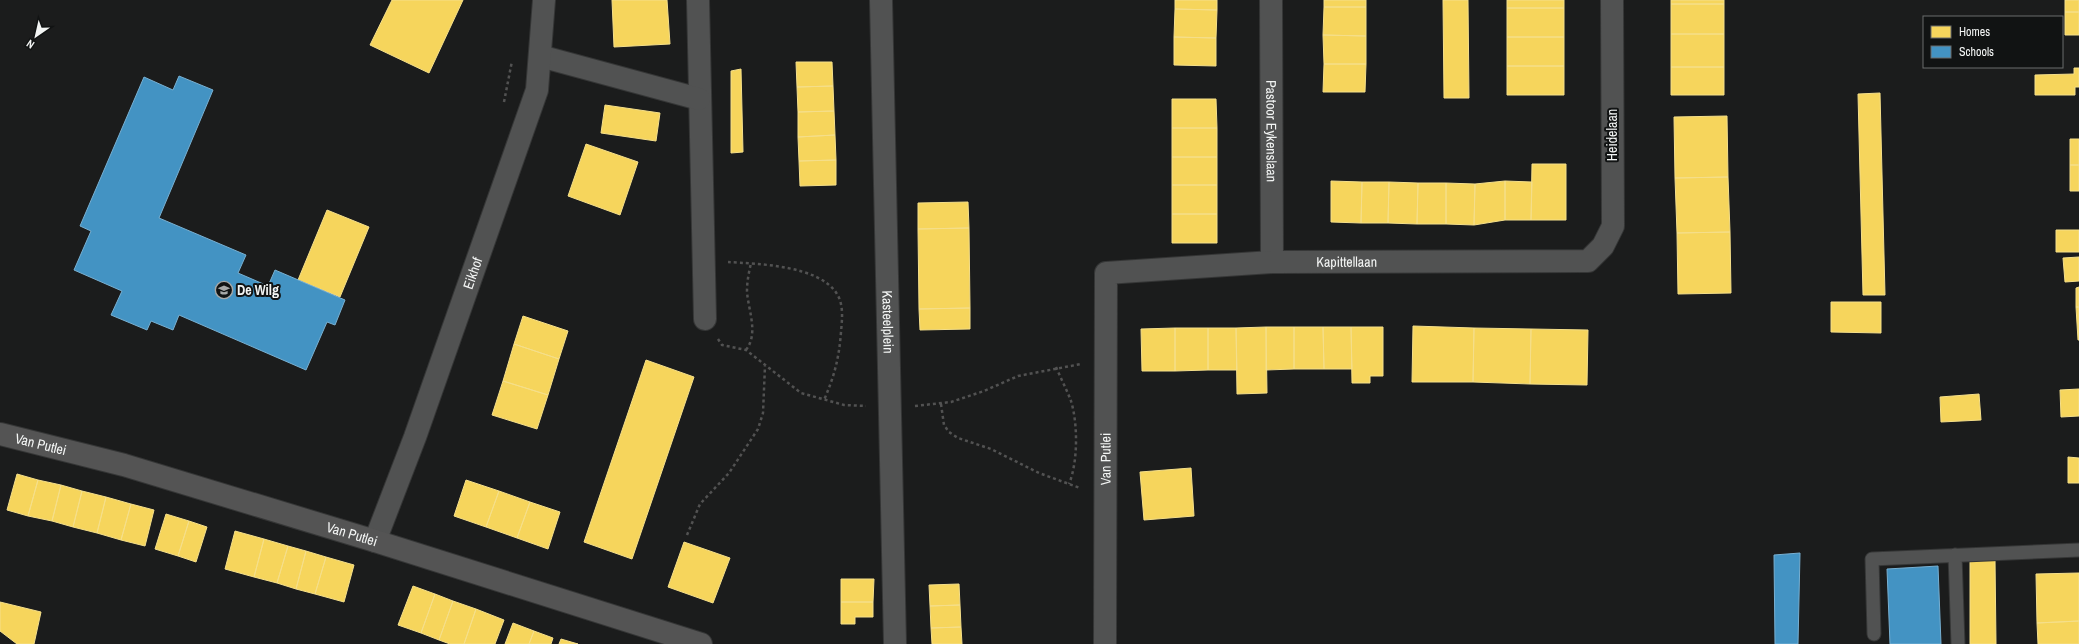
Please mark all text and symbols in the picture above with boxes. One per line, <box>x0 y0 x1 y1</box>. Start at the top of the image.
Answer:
north arrow <box>16 16 56 56</box>
legend <box>1923 16 2063 68</box>
text: Homes <box>1959 24 1990 40</box>
text: N <box>24 37 37 52</box>
text: Schools <box>1959 44 1994 60</box>
street label: Pastoor Eykenslaan <box>1262 80 1281 182</box>
street label: Heidelaan <box>1603 109 1621 161</box>
street label: Kapittellaan <box>1316 253 1377 271</box>
street label: Eikhof <box>459 254 487 292</box>
school or university icon: De Wilg <box>214 280 234 300</box>
place label: De Wilg <box>237 281 279 299</box>
street label: Kasteelplein <box>878 290 898 354</box>
street label: Van Putlei <box>13 429 68 459</box>
street label: Van Putlei <box>1096 433 1115 485</box>
street label: Van Putlei <box>324 518 380 550</box>

